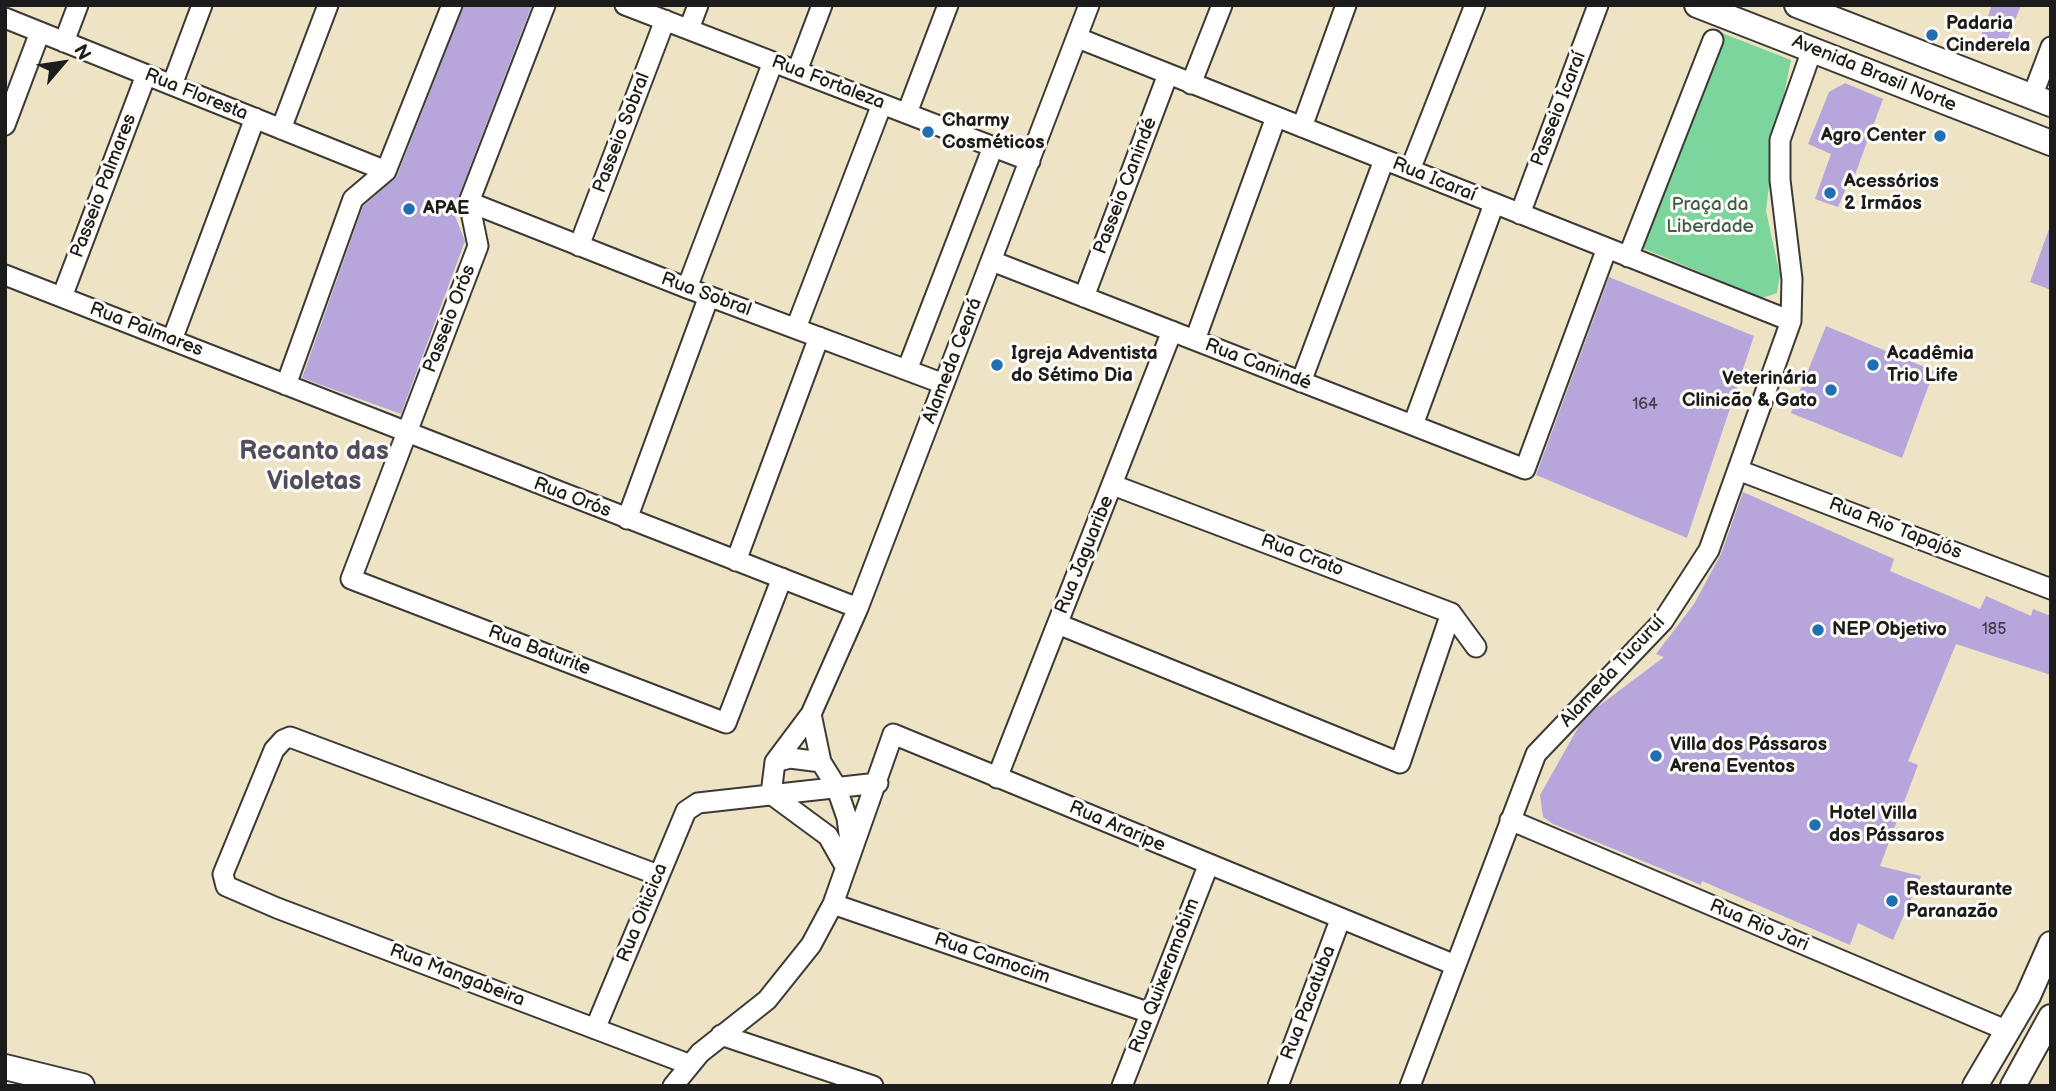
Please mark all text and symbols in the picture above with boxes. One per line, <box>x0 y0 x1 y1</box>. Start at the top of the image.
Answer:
place label: Padaria Cinderela <box>1946 13 2030 57</box>
marker: Padaria Cinderela <box>1924 27 1940 43</box>
north arrow <box>28 28 98 98</box>
street label: Avenida Brasil Norte <box>1788 31 1960 117</box>
text: N <box>68 41 95 64</box>
street label: Passeio Icaraí <box>1527 48 1591 170</box>
street label: Rua Fortaleza <box>768 51 888 115</box>
street label: Rua Floresta <box>141 64 251 126</box>
street label: Passeio Sobral <box>589 70 655 196</box>
place label: Charmy Cosméticos <box>942 110 1045 154</box>
street label: Passeio Palmares <box>66 111 142 261</box>
street label: Passeio Canindé <box>1089 114 1163 258</box>
marker: Charmy Cosméticos <box>920 124 936 140</box>
place label: Agro Center <box>1821 125 1926 147</box>
marker: Agro Center <box>1932 128 1948 144</box>
street label: Rua Icaraí <box>1389 153 1479 207</box>
place label: Acessórios 2 Irmãos <box>1844 171 1939 215</box>
marker: Acessórios 2 Irmãos <box>1822 185 1838 201</box>
park label: Praça da Liberdade <box>1666 194 1754 238</box>
place label: APAE <box>423 198 469 220</box>
marker: APAE <box>401 201 417 217</box>
street label: Passeio Orós <box>419 262 481 376</box>
street label: Rua Sobral <box>658 268 754 322</box>
street label: Alameda Ceará <box>919 295 987 427</box>
street label: Rua Palmares <box>86 298 206 362</box>
street label: Rua Canindé <box>1201 334 1315 396</box>
place label: Igreja Adventista do Sétimo Dia <box>1011 343 1158 387</box>
place label: Acadêmia Trio Life <box>1887 343 1974 387</box>
marker: Igreja Adventista do Sétimo Dia <box>989 357 1005 373</box>
marker: Acadêmia Trio Life <box>1865 357 1881 373</box>
place label: Veterinária Clinicão & Gato <box>1682 368 1817 412</box>
marker: Veterinária Clinicão & Gato <box>1823 382 1839 398</box>
house number: 164 <box>1632 395 1658 415</box>
district label: Recanto das Violetas <box>239 436 389 498</box>
street label: Rua Orós <box>530 473 614 523</box>
street label: Rua Jaguaribe <box>1051 492 1119 618</box>
street label: Rua Rio Tapajós <box>1825 493 1965 565</box>
street label: Rua Crato <box>1257 530 1347 582</box>
street label: Alameda Tucuruí <box>1556 612 1670 732</box>
place label: NEP Objetivo <box>1832 619 1947 641</box>
house number: 185 <box>1982 620 2006 640</box>
street label: Rua Baturite <box>485 621 593 681</box>
marker: NEP Objetivo <box>1810 622 1826 638</box>
place label: Villa dos Pássaros Arena Eventos <box>1670 734 1827 778</box>
marker: Villa dos Pássaros Arena Eventos <box>1648 748 1664 764</box>
street label: Rua Araripe <box>1065 796 1169 858</box>
place label: Hotel Villa dos Pássaros <box>1829 803 1944 847</box>
marker: Hotel Villa dos Pássaros <box>1807 817 1823 833</box>
street label: Rua Oiticica <box>613 860 673 966</box>
place label: Restaurante Paranazão <box>1906 879 2013 923</box>
marker: Restaurante Paranazão <box>1884 893 1900 909</box>
street label: Rua Quixeramobim <box>1125 895 1205 1057</box>
street label: Rua Rio Jari <box>1706 895 1812 957</box>
street label: Rua Camocim <box>931 929 1053 989</box>
street label: Rua Mangabeira <box>386 940 528 1012</box>
street label: Rua Pacatuba <box>1277 943 1341 1063</box>

